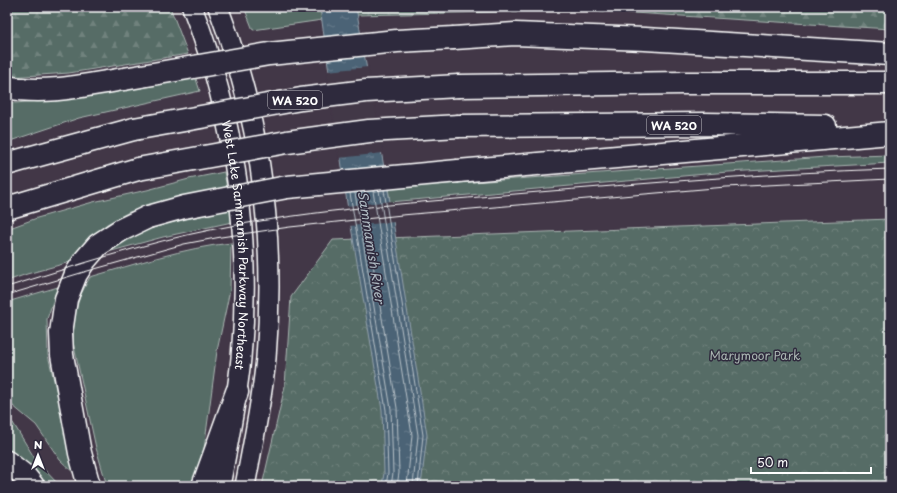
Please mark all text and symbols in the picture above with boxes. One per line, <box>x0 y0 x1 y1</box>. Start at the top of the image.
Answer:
road number: WA 520 <box>268 91 322 109</box>
road number: WA 520 <box>647 116 701 134</box>
street label: West Lake Sammamish Parkway Northeast <box>217 119 253 371</box>
water label: Sammamish River <box>354 190 391 306</box>
park label: Marymoor Park <box>710 346 800 364</box>
north arrow <box>18 435 58 475</box>
text: N <box>34 436 43 453</box>
scale bar <box>751 449 871 475</box>
text: 50 m <box>757 453 788 471</box>

